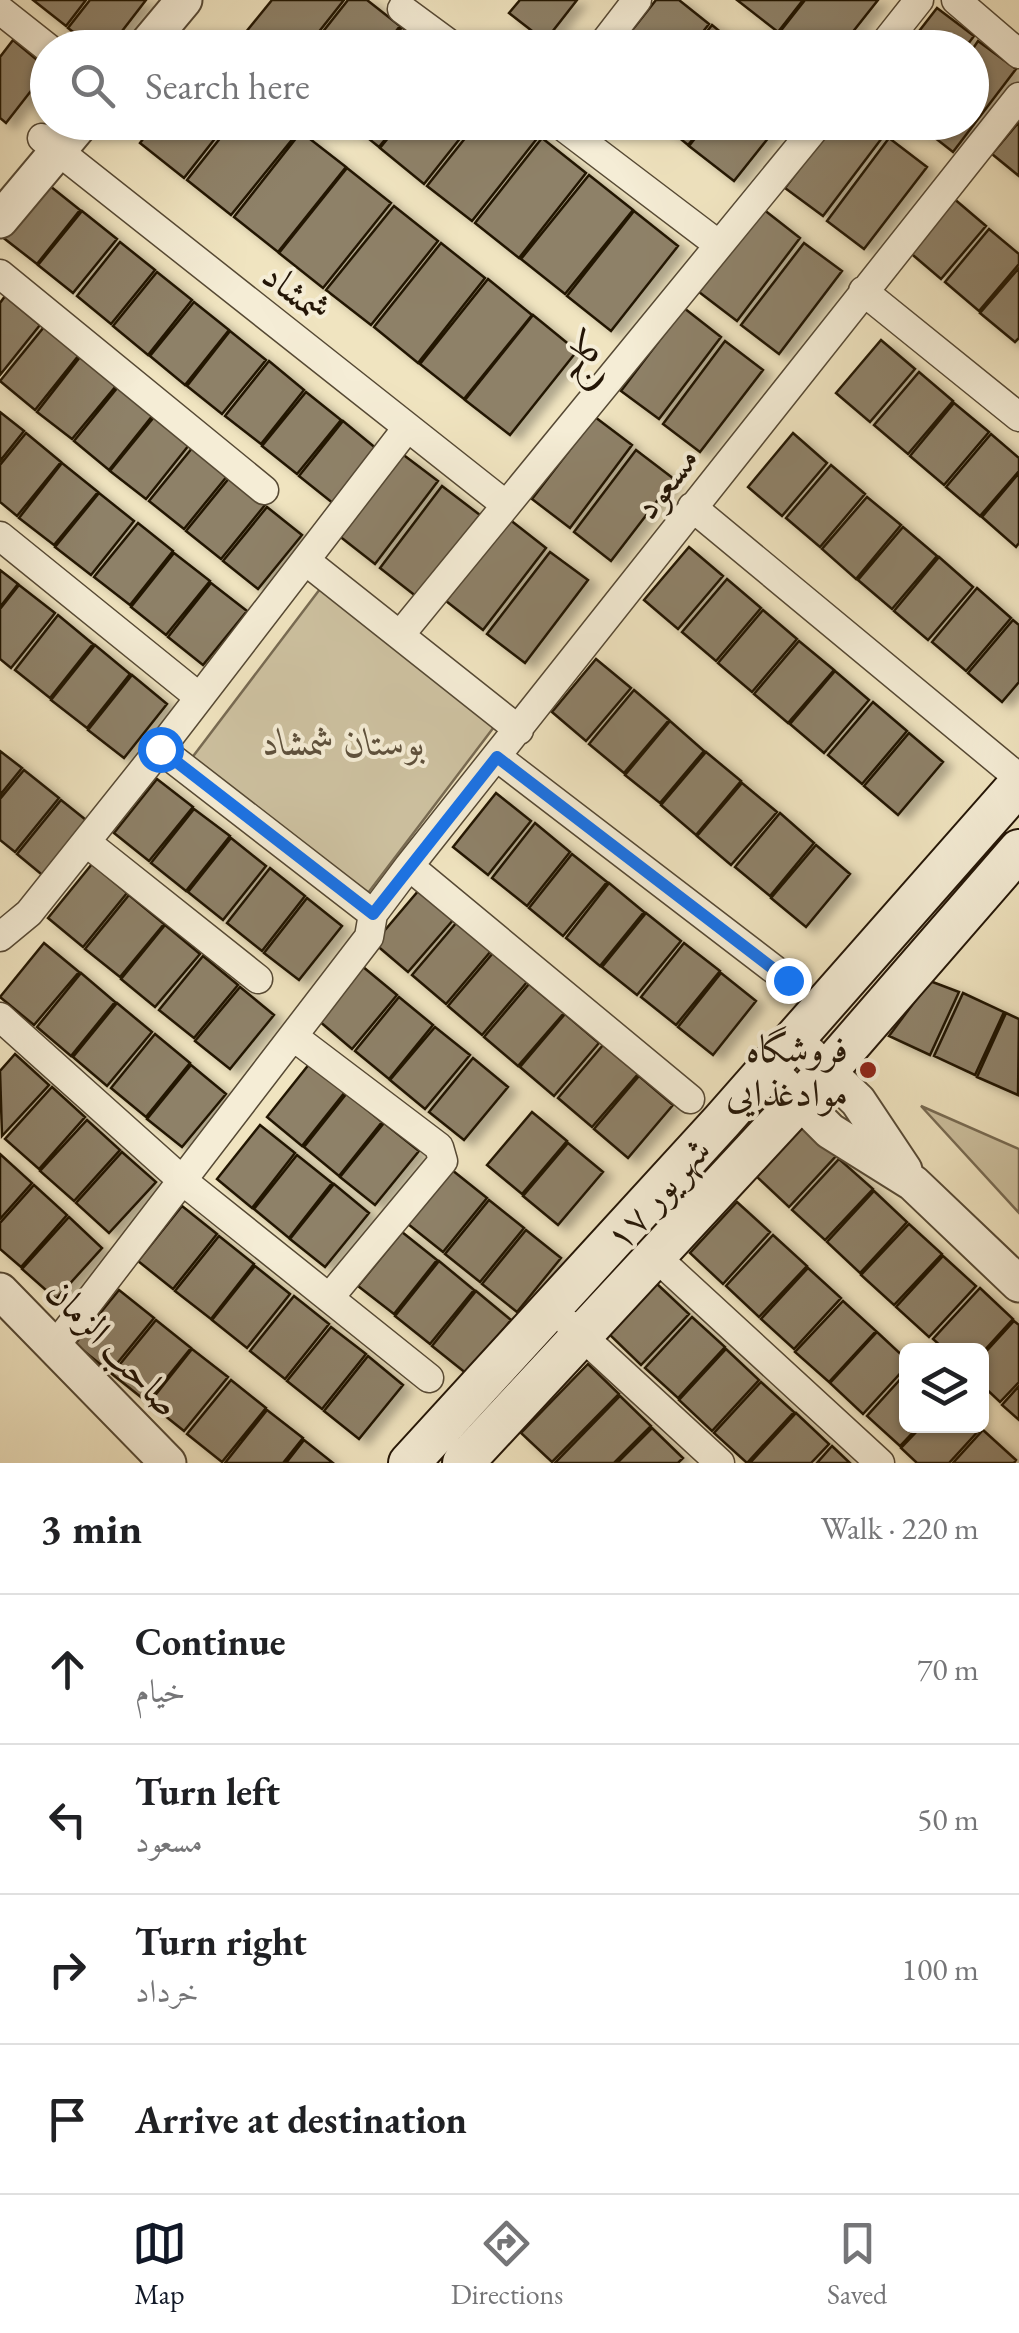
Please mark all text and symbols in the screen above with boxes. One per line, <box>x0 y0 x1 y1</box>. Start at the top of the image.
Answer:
search box <box>30 30 989 140</box>
icon: search <box>65 58 120 113</box>
text: Search here <box>145 61 310 110</box>
street label: شمشاد <box>253 250 341 334</box>
street label: کاج <box>545 318 625 398</box>
street label: مسعود <box>621 435 709 529</box>
park label: بوستان شمشاد <box>262 717 426 766</box>
route start <box>138 727 184 773</box>
route end <box>766 958 812 1004</box>
place label: فروشگاه موادغذایی <box>726 1024 848 1118</box>
marker: فروشگاه موادغذایی <box>857 1059 879 1081</box>
street label: ۱۷ شهریور <box>593 1126 721 1260</box>
street label: صاحب الزمان <box>35 1267 192 1427</box>
map controls <box>899 1343 989 1433</box>
button: layers <box>899 1343 989 1433</box>
text: 3 min <box>40 1501 142 1556</box>
text: Walk · 220 m <box>821 1507 979 1549</box>
text: Continue <box>135 1617 286 1666</box>
icon: ahead <box>40 1642 95 1697</box>
text: 70 m <box>917 1648 979 1690</box>
text: خیام <box>135 1670 186 1712</box>
text: Turn left <box>135 1767 280 1816</box>
icon: left <box>40 1792 95 1847</box>
text: 50 m <box>917 1798 979 1840</box>
text: مسعود <box>135 1820 203 1862</box>
text: Turn right <box>135 1917 307 1966</box>
icon: right <box>40 1942 95 1997</box>
text: 100 m <box>902 1948 979 1990</box>
text: خرداد <box>135 1970 199 2012</box>
icon: arrive <box>40 2092 95 2147</box>
text: Arrive at destination <box>135 2095 467 2144</box>
tab: Map <box>132 2216 187 2312</box>
tab: Directions <box>451 2216 563 2312</box>
tab: Saved <box>827 2216 887 2312</box>

